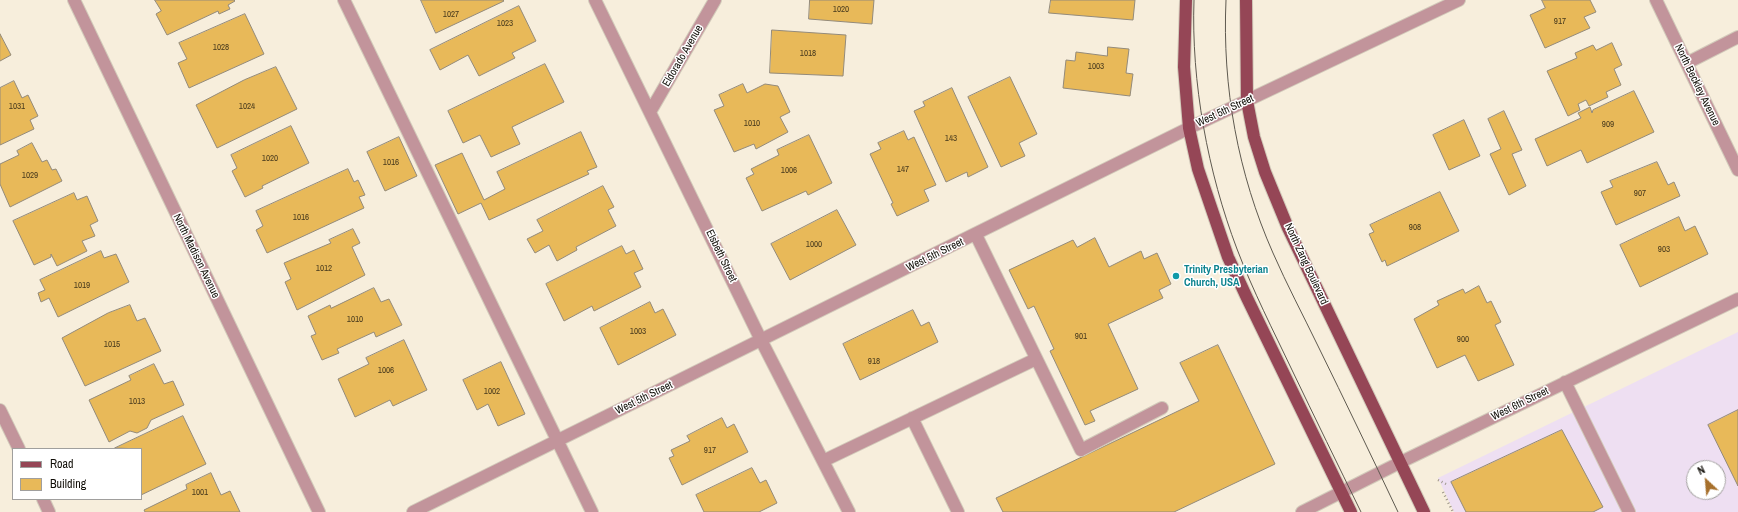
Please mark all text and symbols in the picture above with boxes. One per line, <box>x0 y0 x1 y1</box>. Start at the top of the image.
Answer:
house number: 1020 <box>833 5 849 15</box>
house number: 1027 <box>443 10 459 20</box>
house number: 917 <box>1554 17 1566 27</box>
house number: 1023 <box>497 19 513 29</box>
street label: Eldorado Avenue <box>660 23 706 89</box>
street label: North Beckley Avenue <box>1672 42 1722 128</box>
house number: 1028 <box>213 43 229 53</box>
house number: 1018 <box>800 49 816 59</box>
house number: 1003 <box>1088 62 1104 72</box>
street label: West 5th Street <box>1194 92 1256 130</box>
house number: 1031 <box>9 102 25 112</box>
house number: 1024 <box>239 102 255 112</box>
house number: 1010 <box>744 119 760 129</box>
house number: 909 <box>1602 120 1614 130</box>
house number: 143 <box>945 134 957 144</box>
house number: 1020 <box>262 154 278 164</box>
house number: 1016 <box>383 158 399 168</box>
house number: 147 <box>897 165 909 175</box>
house number: 1006 <box>781 166 797 176</box>
house number: 1029 <box>22 171 38 181</box>
house number: 907 <box>1634 189 1646 199</box>
street label: North Madison Avenue <box>170 212 222 300</box>
house number: 1016 <box>293 213 309 223</box>
street label: North Zang Boulevard <box>1281 221 1331 307</box>
house number: 908 <box>1409 223 1421 233</box>
street label: Elsbeth Street <box>703 228 739 284</box>
street label: West 5th Street <box>904 235 966 275</box>
house number: 1000 <box>806 240 822 250</box>
house number: 903 <box>1658 245 1670 255</box>
place label: Trinity Presbyterian Church, USA <box>1184 263 1268 289</box>
house number: 1012 <box>316 264 332 274</box>
marker: Trinity Presbyterian Church, USA <box>1171 271 1181 281</box>
house number: 1019 <box>74 281 90 291</box>
house number: 1010 <box>347 315 363 325</box>
house number: 1003 <box>630 327 646 337</box>
house number: 901 <box>1075 332 1087 342</box>
house number: 900 <box>1457 335 1469 345</box>
house number: 1015 <box>104 340 120 350</box>
house number: 918 <box>868 357 880 367</box>
house number: 1006 <box>378 366 394 376</box>
street label: West 5th Street <box>613 378 675 418</box>
street label: West 6th Street <box>1489 384 1551 424</box>
house number: 1002 <box>484 387 500 397</box>
house number: 1013 <box>129 397 145 407</box>
house number: 917 <box>704 446 716 456</box>
legend <box>12 448 142 500</box>
text: Road <box>50 456 74 472</box>
north arrow <box>1686 460 1726 500</box>
text: N <box>1695 462 1707 478</box>
text: Building <box>50 476 86 492</box>
house number: 1001 <box>192 488 208 498</box>

